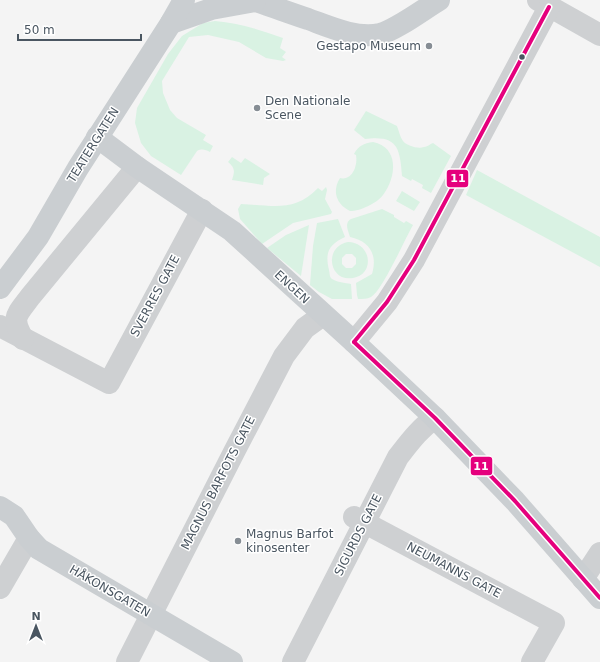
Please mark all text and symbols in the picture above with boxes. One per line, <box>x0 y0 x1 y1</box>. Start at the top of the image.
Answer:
scale bar <box>18 16 141 42</box>
text: 50 m <box>24 23 55 37</box>
place label: Gestapo Museum <box>316 39 421 53</box>
marker: Gestapo Museum <box>424 41 434 51</box>
unlabelled marker <box>517 52 527 62</box>
place label: Den Nationale Scene <box>265 94 350 122</box>
marker: Den Nationale Scene <box>252 103 262 113</box>
street label: TEATERGATEN <box>64 105 122 186</box>
line badge: 11 <box>446 169 469 188</box>
text: 11 <box>450 172 466 185</box>
street label: SVERRES GATE <box>128 253 182 339</box>
street label: ENGEN <box>272 267 312 307</box>
street label: MAGNUS BARFOTS GATE <box>178 414 258 552</box>
line badge: 11 <box>470 456 493 476</box>
text: 11 <box>473 460 489 473</box>
street label: SIGURDS GATE <box>331 492 385 578</box>
place label: Magnus Barfot kinosenter <box>246 527 334 555</box>
marker: Magnus Barfot kinosenter <box>233 536 243 546</box>
street label: NEUMANNS GATE <box>404 539 504 601</box>
street label: HÅKONSGATEN <box>67 561 153 620</box>
north arrow <box>16 606 56 646</box>
text: N <box>31 610 41 623</box>

